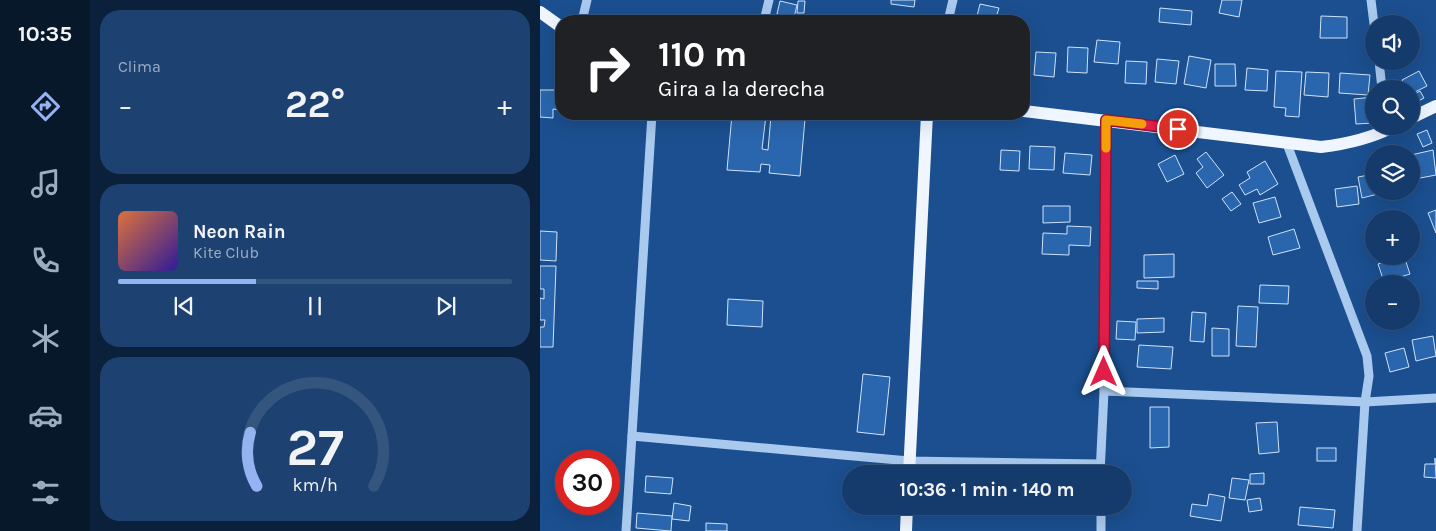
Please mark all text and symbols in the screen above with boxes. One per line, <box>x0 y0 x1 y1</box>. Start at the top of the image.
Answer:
map controls <box>1365 15 1420 330</box>
button: sound <box>1365 15 1420 70</box>
text: 10:35 <box>18 21 72 47</box>
text: 110 m <box>658 34 747 75</box>
icon: right <box>575 35 640 100</box>
text: Clima <box>118 57 161 76</box>
text: Gira a la derecha <box>658 76 825 102</box>
button: search <box>1365 80 1420 135</box>
text: 22° <box>285 82 345 127</box>
icon: directions <box>28 89 63 124</box>
text: − <box>118 89 133 122</box>
text: + <box>497 89 512 122</box>
pin <box>1157 108 1199 150</box>
icon: arrive <box>1164 115 1192 143</box>
button: layers <box>1365 145 1420 200</box>
icon: music <box>28 166 63 201</box>
button: + <box>1365 210 1420 265</box>
text: Neon Rain <box>193 221 286 243</box>
icon: phone <box>28 243 63 278</box>
text: Kite Club <box>193 243 259 262</box>
button: − <box>1365 275 1420 330</box>
icon: previous <box>170 292 198 320</box>
icon: pause <box>301 292 329 320</box>
icon: next <box>432 292 460 320</box>
icon: climate <box>28 321 63 356</box>
position arrow <box>1077 345 1129 397</box>
icon: car <box>28 398 63 433</box>
text: 27 <box>286 417 344 478</box>
speed limit sign: 30 <box>555 450 620 515</box>
icon: filters <box>28 475 63 510</box>
text: km/h <box>292 475 338 496</box>
text: 10:36 · 1 min · 140 m <box>899 479 1075 501</box>

